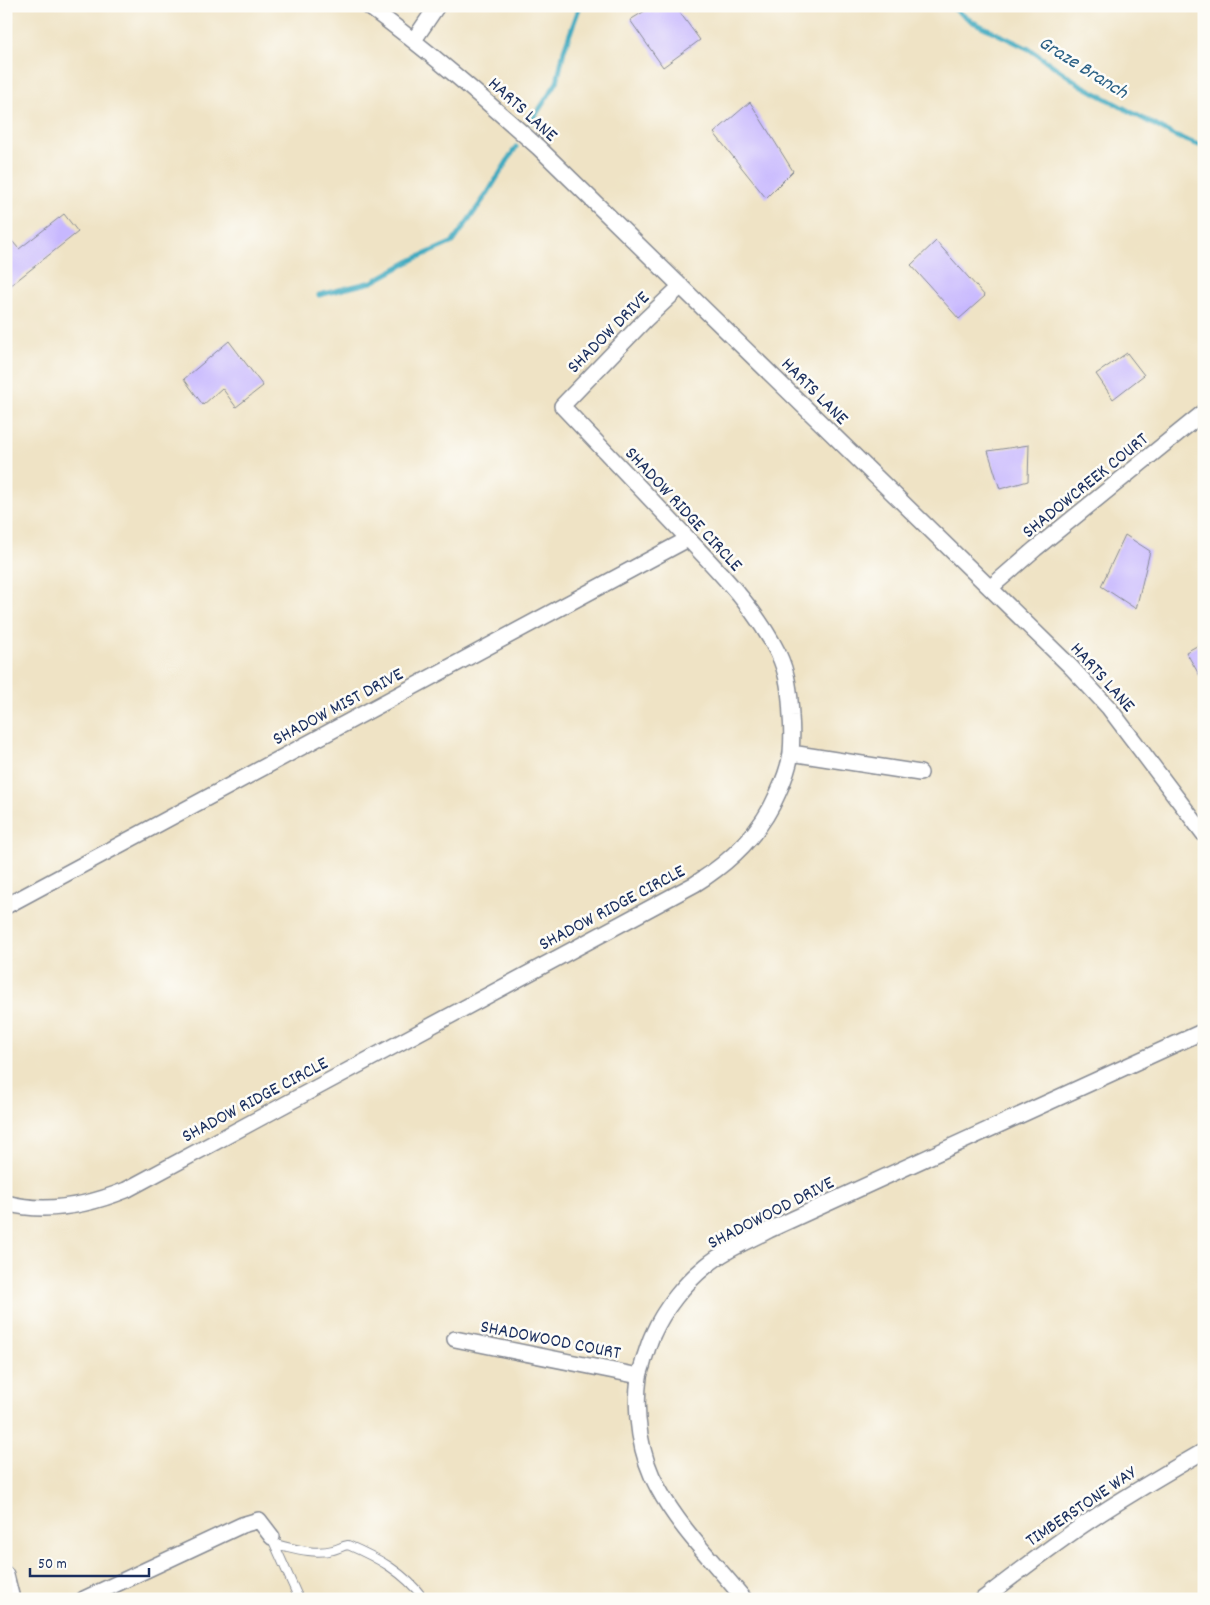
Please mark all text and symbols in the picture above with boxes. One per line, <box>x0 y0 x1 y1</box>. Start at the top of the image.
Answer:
water label: Graze Branch <box>1032 30 1133 108</box>
street label: HARTS LANE <box>481 72 563 150</box>
street label: SHADOW DRIVE <box>562 286 657 381</box>
street label: HARTS LANE <box>774 353 854 433</box>
street label: SHADOWCREEK COURT <box>1017 427 1155 546</box>
street label: SHADOW RIDGE CIRCLE <box>617 442 748 579</box>
street label: HARTS LANE <box>1063 637 1140 720</box>
street label: SHADOW MIST DRIVE <box>269 662 409 754</box>
street label: SHADOW RIDGE CIRCLE <box>535 859 691 959</box>
street label: SHADOW RIDGE CIRCLE <box>178 1051 334 1151</box>
street label: SHADOWOOD DRIVE <box>704 1170 840 1258</box>
street label: SHADOWOOD COURT <box>478 1315 623 1368</box>
street label: TIMBERSTONE WAY <box>1021 1460 1144 1555</box>
scale bar <box>30 1545 149 1577</box>
text: 50 m <box>38 1554 67 1576</box>

